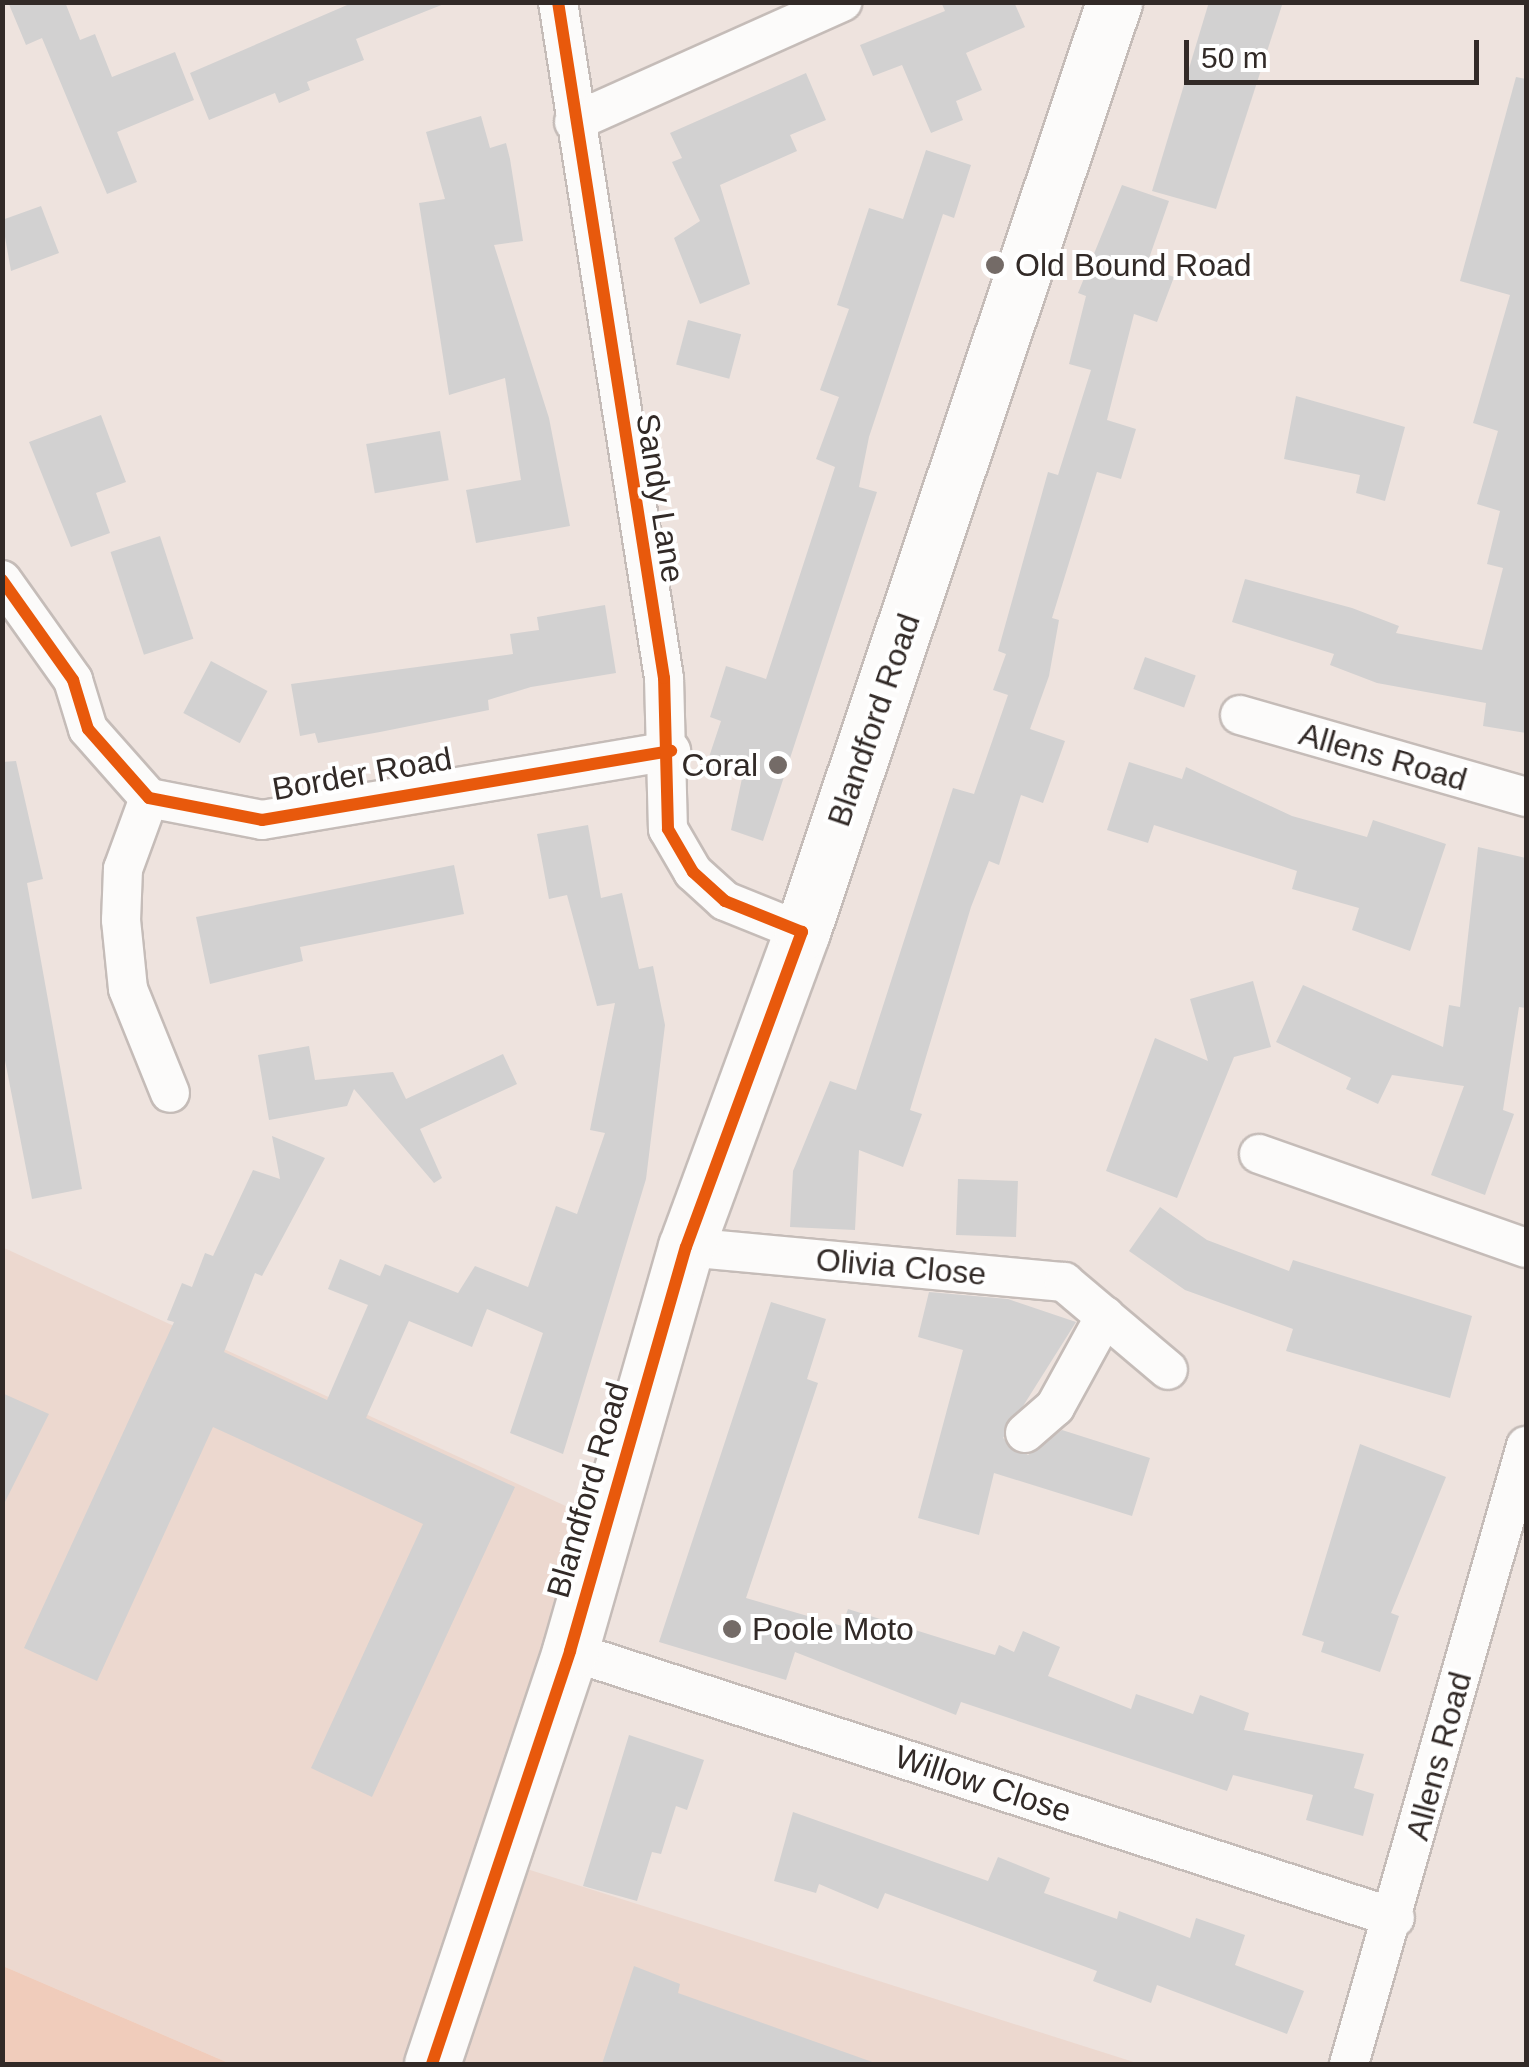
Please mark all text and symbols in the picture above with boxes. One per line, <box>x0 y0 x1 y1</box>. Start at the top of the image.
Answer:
scale bar <box>1189 20 1484 82</box>
text: 50 m <box>1201 41 1268 74</box>
place label: Old Bound Road <box>1015 246 1252 284</box>
marker: Old Bound Road <box>984 254 1006 276</box>
street label: Sandy Lane <box>628 411 692 585</box>
street label: Blandford Road <box>820 609 928 831</box>
street label: Allens Road <box>1295 715 1471 799</box>
street label: Border Road <box>269 739 455 809</box>
place label: Coral <box>682 746 758 784</box>
marker: Coral <box>767 754 789 776</box>
street label: Olivia Close <box>814 1240 988 1294</box>
street label: Blandford Road <box>539 1378 637 1602</box>
place label: Poole Moto <box>752 1610 914 1648</box>
marker: Poole Moto <box>721 1618 743 1640</box>
street label: Allens Road <box>1398 1668 1480 1844</box>
street label: Willow Close <box>890 1737 1076 1831</box>

